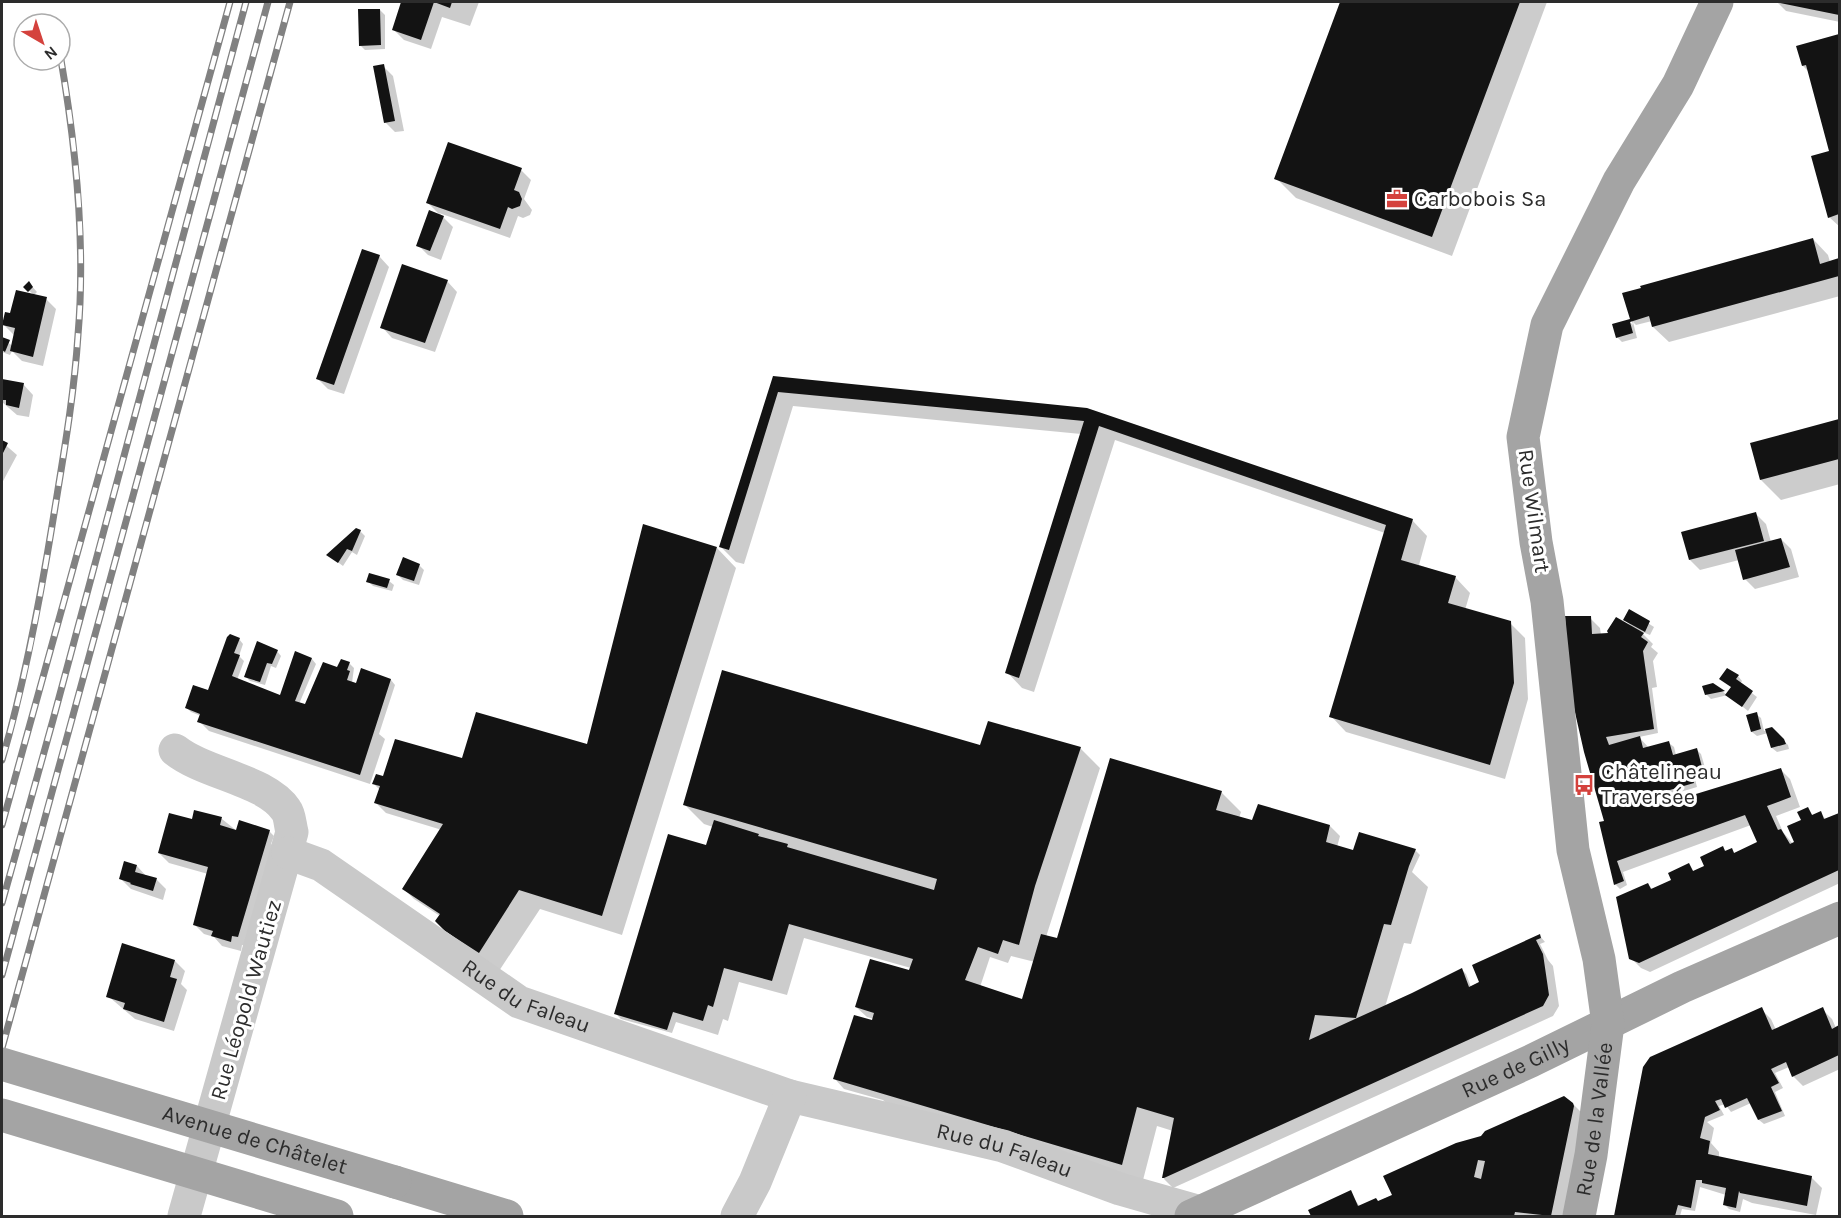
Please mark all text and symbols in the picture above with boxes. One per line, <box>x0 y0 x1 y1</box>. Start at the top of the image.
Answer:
north arrow <box>12 12 72 72</box>
text: N <box>41 42 62 64</box>
place label: Carbobois Sa <box>1414 186 1546 212</box>
office icon: Carbobois Sa <box>1385 187 1409 211</box>
street label: Rue Wilmart <box>1512 447 1556 575</box>
place label: Châtelineau Traversée <box>1601 759 1722 810</box>
bus stop icon: Châtelineau Traversée <box>1572 773 1596 797</box>
street label: Rue Léopold Wautiez <box>205 897 287 1103</box>
street label: Rue du Faleau <box>457 954 594 1039</box>
street label: Rue de Gilly <box>1458 1031 1574 1104</box>
street label: Rue de la Vallée <box>1570 1041 1618 1199</box>
street label: Avenue de Châtelet <box>159 1100 350 1180</box>
street label: Rue du Faleau <box>934 1118 1076 1183</box>

